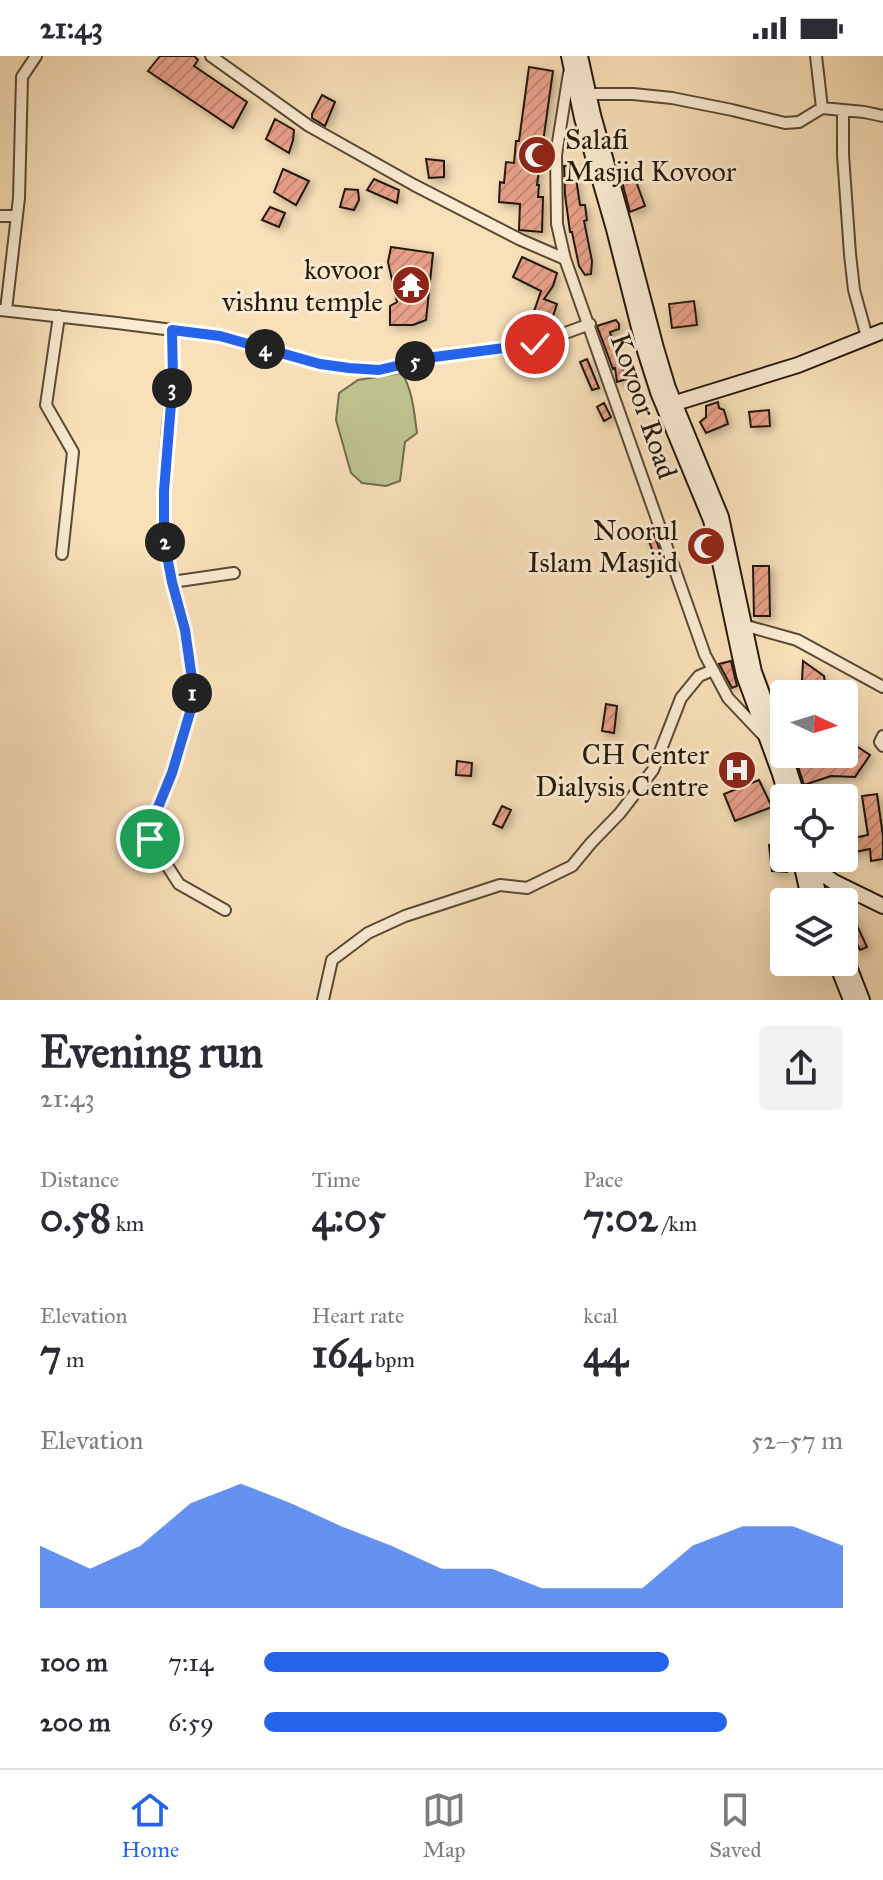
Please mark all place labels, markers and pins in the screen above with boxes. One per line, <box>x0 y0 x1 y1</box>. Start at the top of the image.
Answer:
place label: Salafi Masjid Kovoor <box>565 122 737 189</box>
mosque icon: Salafi Masjid Kovoor <box>516 134 558 176</box>
place label: kovoor vishnu temple <box>221 252 384 319</box>
temple icon: kovoor vishnu temple <box>390 264 432 306</box>
pin <box>501 310 569 378</box>
pin: 4 <box>245 329 285 369</box>
pin: 5 <box>395 341 435 381</box>
pin: 3 <box>152 368 192 408</box>
place label: Noorul Islam Masjid <box>528 513 678 580</box>
pin: 2 <box>145 522 185 562</box>
mosque icon: Noorul Islam Masjid <box>685 525 727 567</box>
pin: 1 <box>172 673 212 713</box>
place label: CH Center Dialysis Centre <box>535 737 709 804</box>
hospital icon: CH Center Dialysis Centre <box>716 749 758 791</box>
pin <box>116 805 184 873</box>

